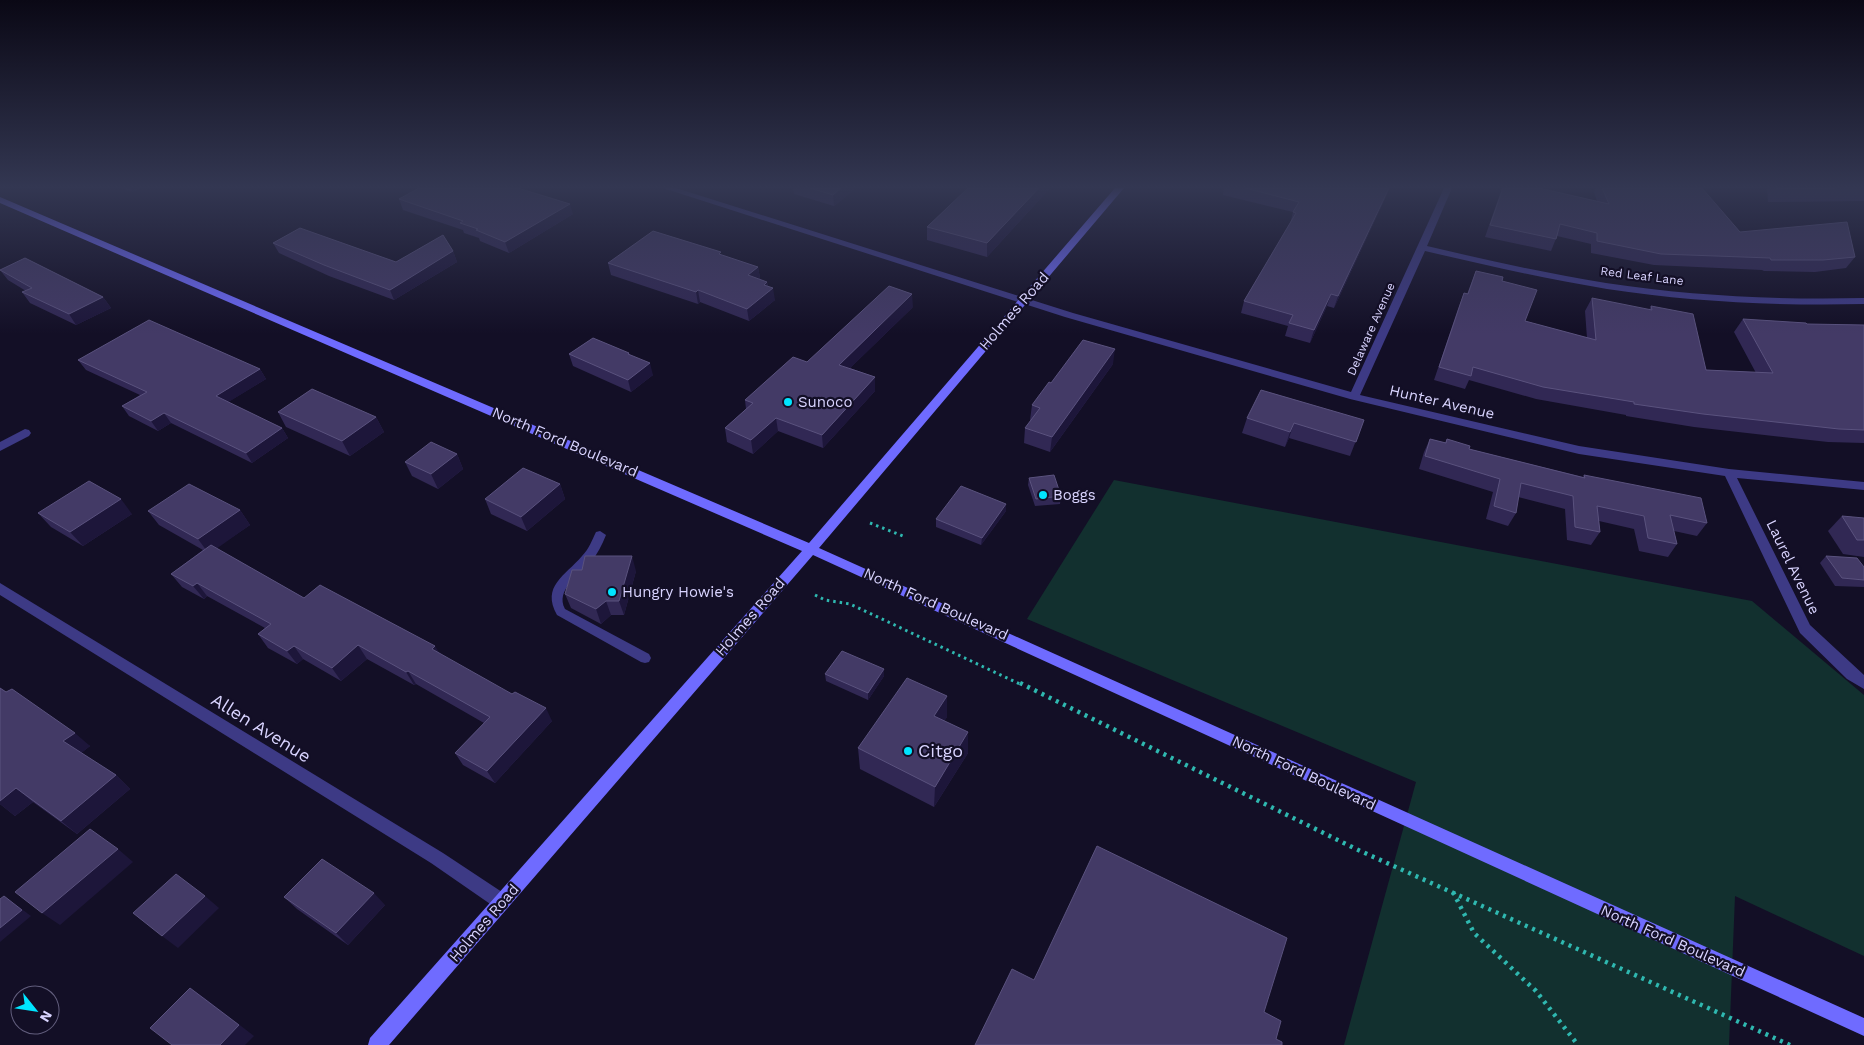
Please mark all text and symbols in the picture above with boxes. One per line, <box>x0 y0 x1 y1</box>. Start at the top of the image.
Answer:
street label: Red Leaf Lane <box>1600 264 1684 288</box>
street label: Holmes Road <box>975 268 1053 354</box>
street label: Delaware Avenue <box>1344 280 1398 378</box>
street label: Hunter Avenue <box>1388 381 1496 423</box>
place label: Sunoco <box>798 393 852 411</box>
marker: Sunoco <box>782 396 794 408</box>
street label: North Ford Boulevard <box>489 403 641 481</box>
place label: Boggs <box>1053 486 1096 504</box>
marker: Boggs <box>1037 489 1049 501</box>
street label: Laurel Avenue <box>1762 517 1824 617</box>
street label: North Ford Boulevard <box>861 564 1011 644</box>
street label: Holmes Road <box>711 574 789 660</box>
place label: Hungry Howie's <box>622 583 734 601</box>
marker: Hungry Howie's <box>606 586 618 598</box>
street label: Allen Avenue <box>208 689 315 767</box>
street label: North Ford Boulevard <box>1229 732 1379 814</box>
place label: Citgo <box>918 740 963 761</box>
marker: Citgo <box>902 745 914 757</box>
street label: Holmes Road <box>445 880 523 966</box>
street label: North Ford Boulevard <box>1598 901 1748 981</box>
north arrow <box>10 985 60 1035</box>
text: N <box>37 1008 56 1025</box>

